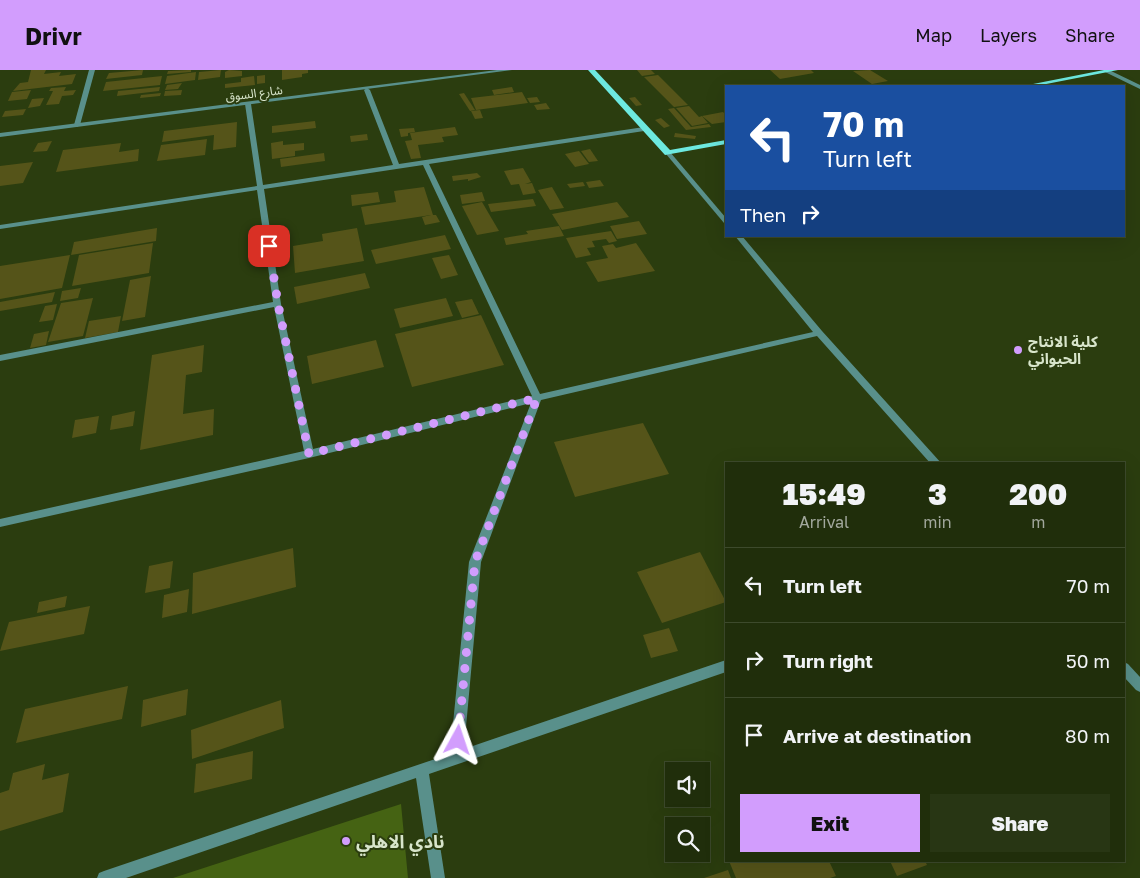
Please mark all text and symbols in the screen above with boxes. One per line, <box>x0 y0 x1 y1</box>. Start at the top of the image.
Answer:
text: Drivr <box>25 21 82 50</box>
text: Map <box>915 24 952 46</box>
text: Layers <box>980 24 1037 46</box>
text: Share <box>1065 24 1115 46</box>
street label: شارع السوق <box>225 82 284 106</box>
text: 70 m <box>823 103 904 145</box>
icon: left <box>740 105 805 170</box>
text: Turn left <box>823 145 912 172</box>
icon: right <box>796 200 824 228</box>
text: Then <box>740 203 786 226</box>
pin <box>248 225 290 267</box>
icon: arrive <box>255 232 283 260</box>
place label: كلية الانتاج الحيواني <box>1028 332 1098 370</box>
marker: كلية الانتاج الحيواني <box>1012 344 1024 356</box>
text: 15:49 <box>783 476 866 512</box>
text: 3 <box>928 476 947 512</box>
text: 200 <box>1009 476 1067 512</box>
text: Arrival <box>799 512 849 532</box>
text: min <box>923 512 952 532</box>
text: m <box>1031 512 1045 532</box>
icon: left <box>740 571 768 599</box>
text: Turn left <box>783 574 862 597</box>
text: 70 m <box>1067 574 1110 597</box>
icon: right <box>740 646 768 674</box>
text: Turn right <box>783 649 873 672</box>
text: 50 m <box>1066 649 1110 672</box>
position arrow <box>431 713 483 765</box>
icon: arrive <box>740 721 768 749</box>
text: Arrive at destination <box>783 724 971 747</box>
text: 80 m <box>1065 724 1110 747</box>
map controls <box>665 762 710 862</box>
button: sound <box>665 762 710 807</box>
button: Exit <box>740 794 920 852</box>
button: Share <box>930 794 1110 852</box>
button: search <box>665 817 710 862</box>
place label: نادي الاهلي <box>356 830 444 856</box>
marker: نادي الاهلي <box>340 835 352 847</box>

